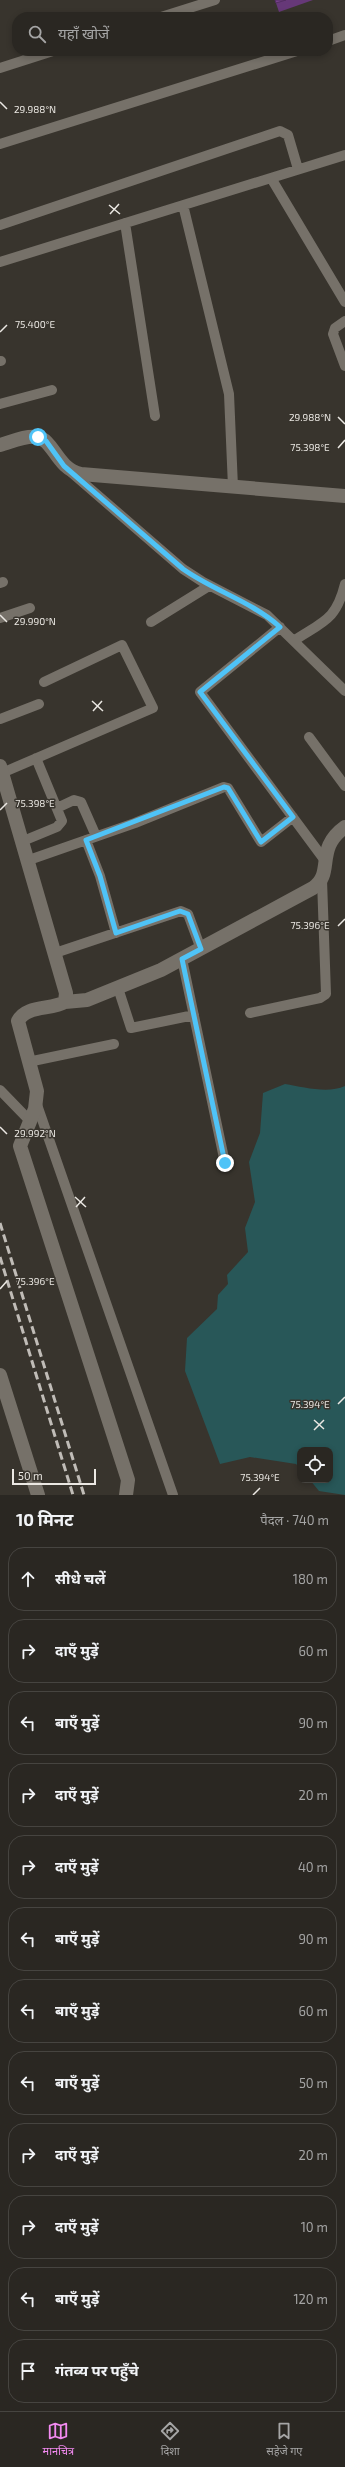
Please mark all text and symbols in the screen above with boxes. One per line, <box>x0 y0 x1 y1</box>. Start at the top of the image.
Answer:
search box <box>12 12 333 56</box>
icon: search <box>26 23 48 45</box>
text: यहाँ खोजें <box>58 24 109 42</box>
text: 29.988°N <box>14 103 56 115</box>
text: 75.400°E <box>15 318 55 330</box>
text: 29.988°N <box>289 411 331 423</box>
route start <box>29 428 47 446</box>
text: 75.398°E <box>290 441 330 453</box>
text: 29.990°N <box>14 615 56 627</box>
text: 75.398°E <box>15 797 55 809</box>
text: 75.396°E <box>291 919 330 931</box>
text: 29.992°N <box>14 1127 56 1139</box>
route end <box>216 1154 234 1172</box>
text: 75.396°E <box>16 1275 55 1287</box>
text: 75.394°E <box>290 1398 330 1410</box>
map controls <box>297 1447 333 1483</box>
button: locate <box>297 1447 333 1483</box>
scale bar <box>12 1467 96 1486</box>
text: 50 m <box>18 1469 43 1482</box>
text: 75.394°E <box>240 1471 280 1483</box>
text: 10 मिनट <box>16 1509 73 1529</box>
text: पैदल · 740 m <box>260 1512 329 1528</box>
icon: ahead <box>17 1568 39 1590</box>
text: सीधे चलें <box>55 1569 106 1587</box>
text: 180 m <box>293 1571 328 1587</box>
icon: right <box>17 1640 39 1662</box>
text: दाएँ मुड़ें <box>55 1641 99 1659</box>
text: 60 m <box>298 1643 328 1659</box>
icon: left <box>17 1712 39 1734</box>
text: बाएँ मुड़ें <box>55 1713 99 1731</box>
text: 90 m <box>298 1715 328 1731</box>
icon: right <box>17 1784 39 1806</box>
text: दाएँ मुड़ें <box>55 1785 99 1803</box>
text: 20 m <box>299 1787 328 1803</box>
icon: right <box>17 1856 39 1878</box>
text: दाएँ मुड़ें <box>55 1857 99 1875</box>
text: 40 m <box>298 1859 328 1875</box>
icon: left <box>17 1928 39 1950</box>
text: बाएँ मुड़ें <box>55 1929 99 1947</box>
text: 90 m <box>298 1931 328 1947</box>
icon: left <box>17 2000 39 2022</box>
text: बाएँ मुड़ें <box>55 2001 99 2019</box>
text: 60 m <box>298 2003 328 2019</box>
icon: left <box>17 2072 39 2094</box>
text: बाएँ मुड़ें <box>55 2073 99 2091</box>
text: 50 m <box>299 2075 328 2091</box>
icon: right <box>17 2144 39 2166</box>
text: दाएँ मुड़ें <box>55 2145 99 2163</box>
text: 20 m <box>299 2147 328 2163</box>
icon: right <box>17 2216 39 2238</box>
text: दाएँ मुड़ें <box>55 2217 99 2235</box>
text: 10 m <box>301 2219 328 2235</box>
icon: left <box>17 2288 39 2310</box>
text: बाएँ मुड़ें <box>55 2289 99 2307</box>
text: 120 m <box>293 2291 328 2307</box>
icon: arrive <box>17 2360 39 2382</box>
text: गंतव्य पर पहुँचे <box>55 2361 139 2379</box>
tab: मानचित्र <box>43 2420 74 2459</box>
tab: दिशा <box>159 2420 181 2459</box>
tab: सहेजे गए <box>266 2420 302 2459</box>

